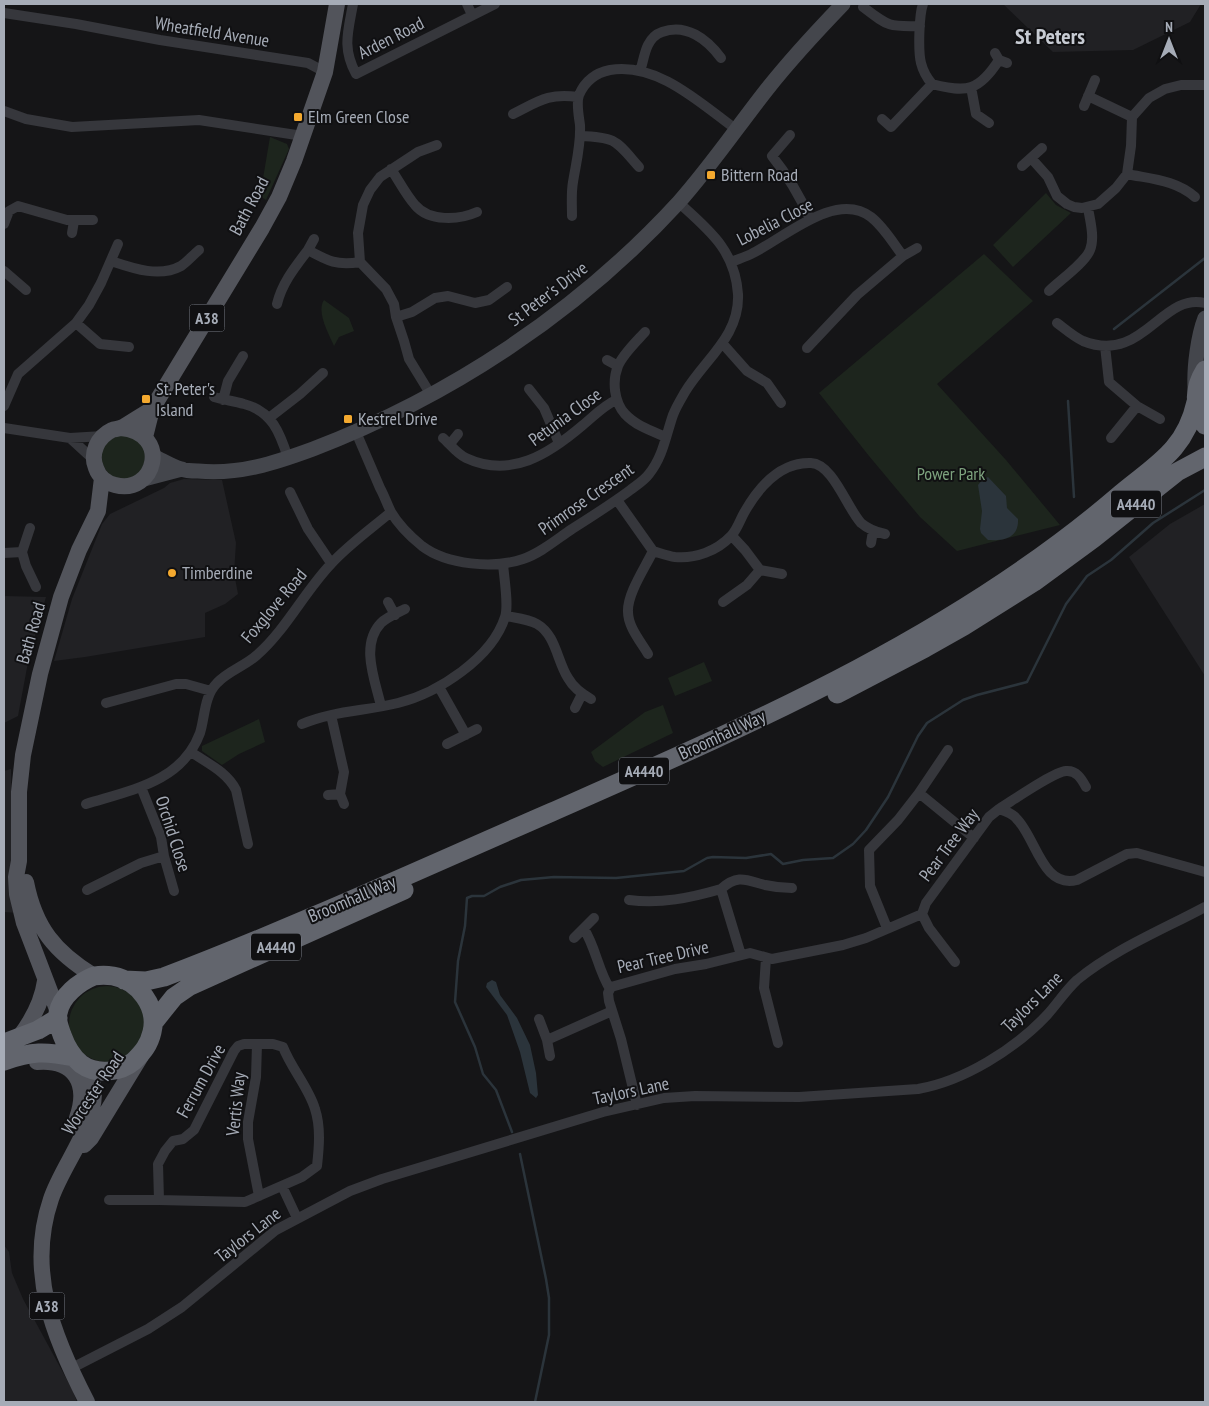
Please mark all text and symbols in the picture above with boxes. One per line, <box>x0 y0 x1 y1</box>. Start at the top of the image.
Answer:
street label: Wheatfield Avenue <box>153 11 271 52</box>
street label: Arden Road <box>354 11 428 64</box>
north arrow <box>1144 15 1194 65</box>
text: N <box>1165 18 1173 36</box>
district label: St Peters <box>1015 22 1085 50</box>
place label: Elm Green Close <box>308 105 409 128</box>
marker: Elm Green Close <box>292 111 304 123</box>
place label: Bittern Road <box>721 163 798 186</box>
marker: Bittern Road <box>705 169 717 181</box>
street label: Bath Road <box>224 173 274 239</box>
street label: Lobelia Close <box>733 193 817 251</box>
street label: St Peter's Drive <box>503 256 592 331</box>
road number: A38 <box>190 304 224 332</box>
place label: St. Peter's Island <box>156 377 215 421</box>
street label: Petunia Close <box>524 382 606 451</box>
marker: St. Peter's Island <box>140 393 152 405</box>
place label: Kestrel Drive <box>358 407 438 430</box>
marker: Kestrel Drive <box>342 413 354 425</box>
street label: Primrose Crescent <box>534 457 638 540</box>
park label: Power Park <box>917 462 985 485</box>
road number: A4440 <box>1111 490 1161 518</box>
place label: Timberdine <box>182 561 253 584</box>
street label: Foxglove Road <box>236 564 311 648</box>
marker: Timberdine <box>166 567 178 579</box>
street label: Bath Road <box>11 599 50 666</box>
street label: Broomhall Way <box>675 704 769 765</box>
road number: A4440 <box>619 758 669 784</box>
street label: Orchid Close <box>150 793 197 875</box>
street label: Pear Tree Way <box>914 803 984 886</box>
street label: Broomhall Way <box>304 870 399 927</box>
road number: A4440 <box>251 934 301 960</box>
street label: Pear Tree Drive <box>615 935 711 978</box>
street label: Taylors Lane <box>996 966 1067 1037</box>
street label: Ferrum Drive <box>171 1040 230 1122</box>
street label: Worcester Road <box>56 1047 129 1139</box>
street label: Vertis Way <box>221 1071 250 1138</box>
street label: Taylors Lane <box>591 1071 671 1110</box>
street label: Taylors Lane <box>210 1202 285 1267</box>
road number: A38 <box>30 1292 64 1320</box>

